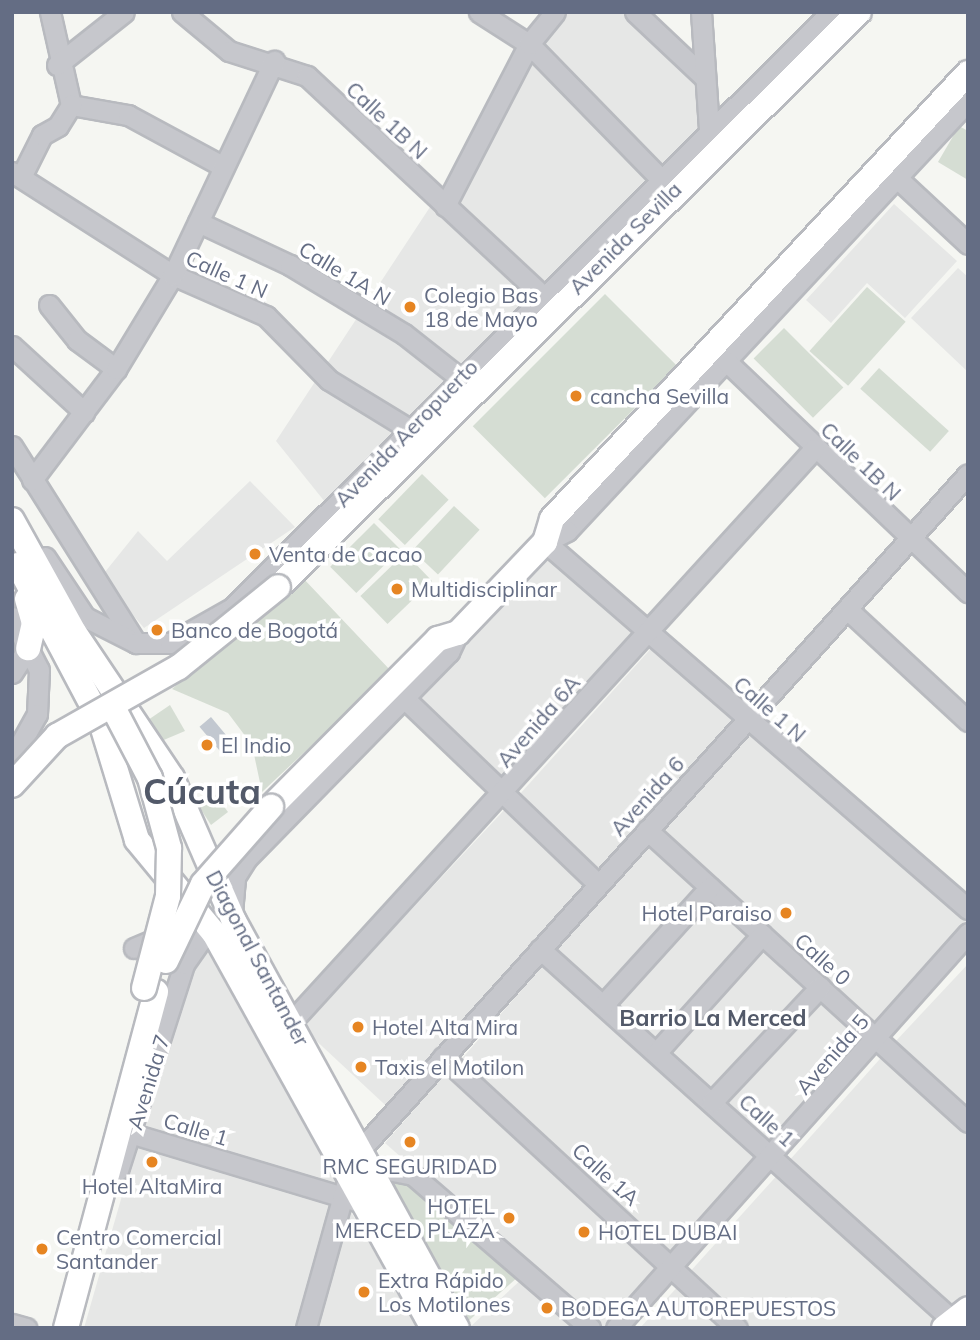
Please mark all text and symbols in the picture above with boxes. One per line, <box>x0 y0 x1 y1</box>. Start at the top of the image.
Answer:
street label: Calle 1B N <box>341 76 433 164</box>
street label: Avenida Sevilla <box>564 177 686 299</box>
street label: Calle 1A N <box>294 236 396 310</box>
street label: Calle 1 N <box>182 245 272 303</box>
place label: Colegio Bas 18 de Mayo <box>424 282 538 332</box>
marker: Colegio Bas 18 de Mayo <box>402 299 418 315</box>
street label: Avenida Aeropuerto <box>329 354 483 512</box>
place label: cancha Sevilla <box>590 383 729 409</box>
marker: cancha Sevilla <box>568 388 584 404</box>
street label: Calle 1B N <box>816 417 906 505</box>
place label: Venta de Cacao <box>269 541 423 567</box>
marker: Venta de Cacao <box>247 546 263 562</box>
place label: Multidisciplinar <box>411 576 557 602</box>
marker: Multidisciplinar <box>389 581 405 597</box>
place label: Banco de Bogotá <box>171 617 338 643</box>
marker: Banco de Bogotá <box>149 622 165 638</box>
street label: Avenida 6A <box>491 670 585 772</box>
street label: Calle 1 N <box>729 671 811 747</box>
place label: El Indio <box>221 732 291 758</box>
marker: El Indio <box>199 737 215 753</box>
street label: Avenida 6 <box>605 751 689 841</box>
district label: Cúcuta <box>143 770 261 812</box>
street label: Diagonal Santander <box>201 866 315 1050</box>
place label: Hotel Paraiso <box>642 900 772 926</box>
marker: Hotel Paraiso <box>778 905 794 921</box>
street label: Calle 0 <box>790 928 856 990</box>
district label: Barrio La Merced <box>619 1004 807 1032</box>
street label: Avenida 5 <box>790 1009 874 1099</box>
place label: Hotel Alta Mira <box>372 1014 518 1040</box>
marker: Hotel Alta Mira <box>350 1019 366 1035</box>
street label: Avenida 7 <box>122 1032 174 1132</box>
place label: Taxis el Motilon <box>375 1054 524 1080</box>
marker: Taxis el Motilon <box>353 1059 369 1075</box>
street label: Calle 1 <box>734 1089 800 1151</box>
street label: Calle 1 <box>161 1107 231 1151</box>
marker: RMC SEGURIDAD <box>402 1134 418 1150</box>
street label: Calle 1A <box>567 1137 645 1211</box>
place label: RMC SEGURIDAD <box>323 1153 497 1179</box>
marker: Hotel AltaMira <box>144 1154 160 1170</box>
place label: Hotel AltaMira <box>82 1173 222 1199</box>
place label: HOTEL MERCED PLAZA <box>335 1193 495 1243</box>
marker: HOTEL MERCED PLAZA <box>501 1210 517 1226</box>
place label: HOTEL DUBAI <box>598 1219 737 1245</box>
place label: Centro Comercial Santander <box>56 1224 222 1274</box>
marker: HOTEL DUBAI <box>576 1224 592 1240</box>
marker: Centro Comercial Santander <box>34 1241 50 1257</box>
place label: Extra Rápido Los Motilones <box>378 1267 511 1317</box>
marker: Extra Rápido Los Motilones <box>356 1284 372 1300</box>
place label: BODEGA AUTOREPUESTOS <box>561 1295 836 1321</box>
marker: BODEGA AUTOREPUESTOS <box>539 1300 555 1316</box>

